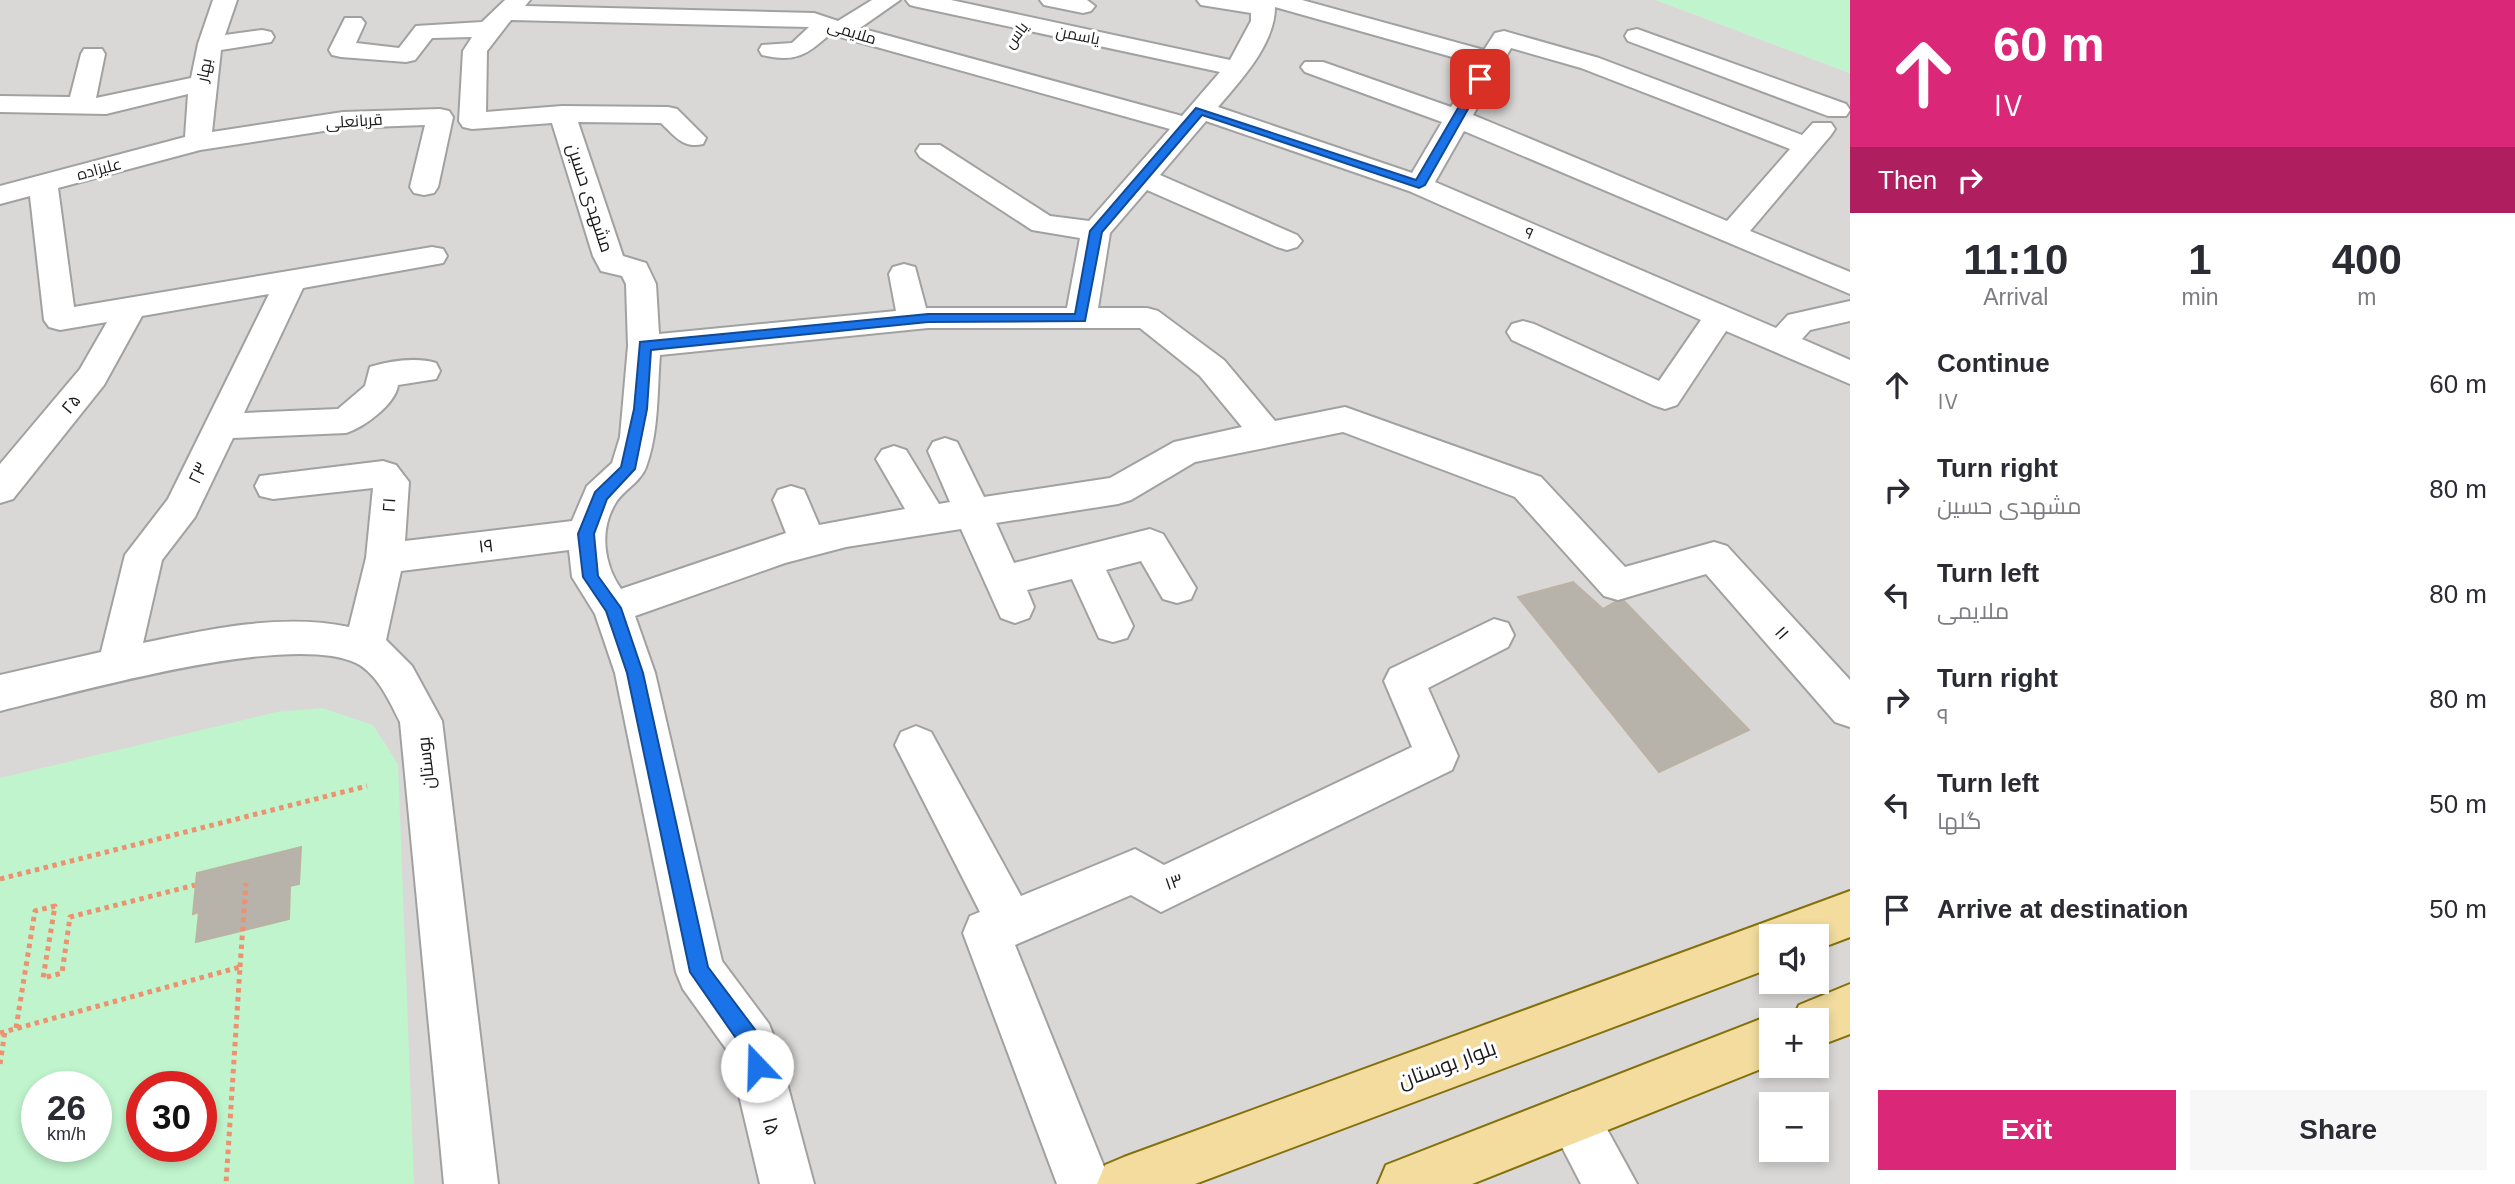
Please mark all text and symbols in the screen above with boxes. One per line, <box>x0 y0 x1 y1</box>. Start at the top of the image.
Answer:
street label: ملایمی <box>825 17 879 49</box>
text: 60 m <box>1993 17 2105 71</box>
street label: یاس <box>1001 18 1033 53</box>
street label: یاسمن <box>1054 22 1102 50</box>
icon: ahead <box>1878 28 1969 119</box>
pin <box>1450 49 1510 109</box>
street label: بهار <box>193 57 217 85</box>
icon: arrive <box>1461 60 1499 98</box>
text: ۱۷ <box>1993 87 2023 123</box>
street label: قربانعلی <box>325 111 383 133</box>
street label: مشهدی حسین <box>562 141 617 255</box>
street label: علیزاده <box>75 155 123 184</box>
icon: right <box>1951 161 1989 199</box>
text: Then <box>1878 165 1937 195</box>
street label: ۹ <box>1522 224 1536 242</box>
text: 11:10 <box>1963 236 2068 283</box>
text: 1 <box>2188 236 2212 283</box>
text: 400 <box>2332 236 2402 283</box>
text: Arrival <box>1983 284 2048 310</box>
text: min <box>2181 284 2219 310</box>
text: m <box>2357 284 2376 310</box>
text: Continue <box>1937 348 2050 378</box>
icon: ahead <box>1878 366 1916 404</box>
text: 60 m <box>2429 369 2487 399</box>
text: ۱۷ <box>1937 388 1958 414</box>
street label: ۲۵ <box>57 390 85 418</box>
text: Turn right <box>1937 453 2058 483</box>
street label: ۲۳ <box>184 459 212 487</box>
icon: right <box>1878 471 1916 509</box>
text: 80 m <box>2429 474 2487 504</box>
text: مشهدی حسین <box>1937 493 2081 519</box>
street label: ۲۱ <box>378 497 400 513</box>
street label: ۱۹ <box>477 535 495 557</box>
text: Turn left <box>1937 558 2039 588</box>
icon: left <box>1878 576 1916 614</box>
text: 80 m <box>2429 579 2487 609</box>
text: ملایمی <box>1937 598 2009 624</box>
street label: ۱۱ <box>1771 622 1793 644</box>
text: Turn right <box>1937 663 2058 693</box>
icon: right <box>1878 681 1916 719</box>
text: 80 m <box>2429 684 2487 714</box>
text: ۹ <box>1937 703 1949 729</box>
street label: بوستان <box>413 736 440 790</box>
text: Turn left <box>1937 768 2039 798</box>
icon: left <box>1878 786 1916 824</box>
text: 50 m <box>2429 789 2487 819</box>
text: گلها <box>1937 808 1982 834</box>
street label: ۱۳ <box>1162 870 1186 894</box>
icon: arrive <box>1878 891 1916 929</box>
text: Arrive at destination <box>1937 894 2188 924</box>
text: 50 m <box>2429 894 2487 924</box>
map controls <box>1759 924 1829 1162</box>
button: sound <box>1759 924 1829 994</box>
button: + <box>1759 1008 1829 1078</box>
position arrow <box>720 1029 794 1103</box>
street label: بلوار بوستان <box>1395 1036 1500 1094</box>
speed limit sign: 30 <box>126 1071 217 1162</box>
text: 26 <box>47 1088 86 1127</box>
button: Exit <box>1878 1090 2176 1170</box>
button: Share <box>2190 1090 2487 1170</box>
button: − <box>1759 1092 1829 1162</box>
street label: ۱۵ <box>759 1115 785 1137</box>
text: km/h <box>47 1124 86 1144</box>

